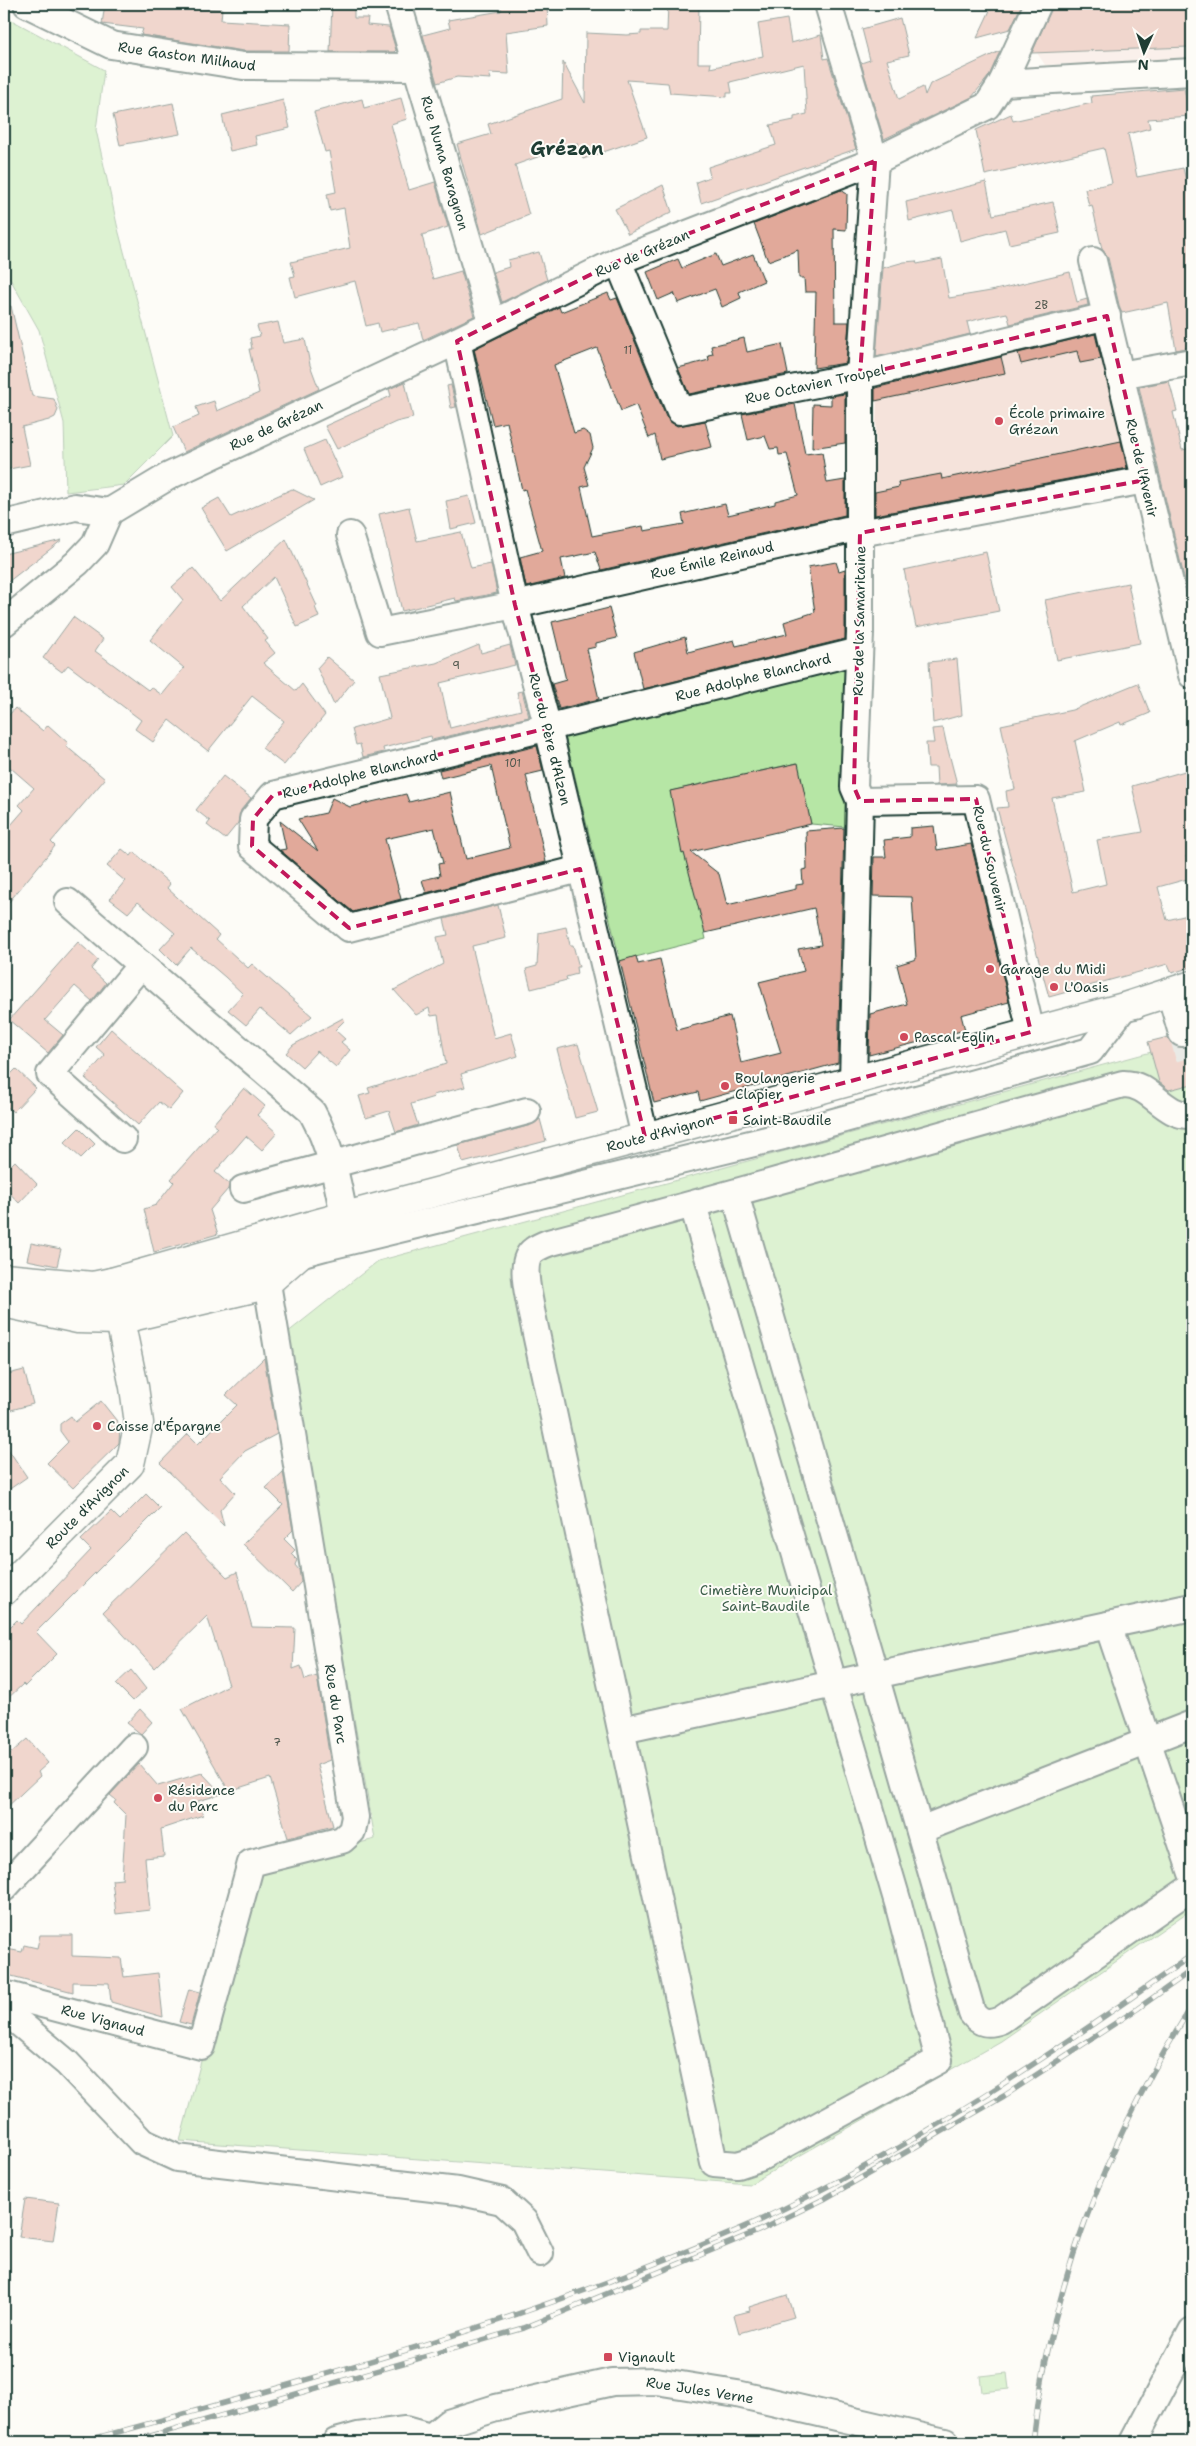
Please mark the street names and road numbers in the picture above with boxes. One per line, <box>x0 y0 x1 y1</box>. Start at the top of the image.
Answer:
street label: Rue Gaston Milhaud <box>117 37 257 75</box>
street label: Rue Numa Baragnon <box>417 94 473 233</box>
street label: Rue de Grézan <box>592 225 692 281</box>
street label: Rue Octavien Troupel <box>743 360 887 408</box>
street label: Rue de Grézan <box>226 395 326 454</box>
street label: Rue de l'Avenir <box>1122 417 1162 520</box>
street label: Rue Émile Reinaud <box>649 537 775 583</box>
street label: Rue de la Samaritaine <box>849 546 869 696</box>
street label: Rue Adolphe Blanchard <box>673 649 833 705</box>
street label: Rue du Père d'Alzon <box>525 671 575 807</box>
street label: Rue Adolphe Blanchard <box>280 746 440 802</box>
street label: Rue du Souvenir <box>969 804 1011 915</box>
street label: Route d'Avignon <box>604 1110 716 1156</box>
street label: Route d'Avignon <box>42 1461 133 1552</box>
street label: Rue du Parc <box>321 1663 351 1745</box>
street label: Rue Vignaud <box>59 2000 147 2040</box>
street label: Rue Jules Verne <box>645 2373 755 2407</box>

